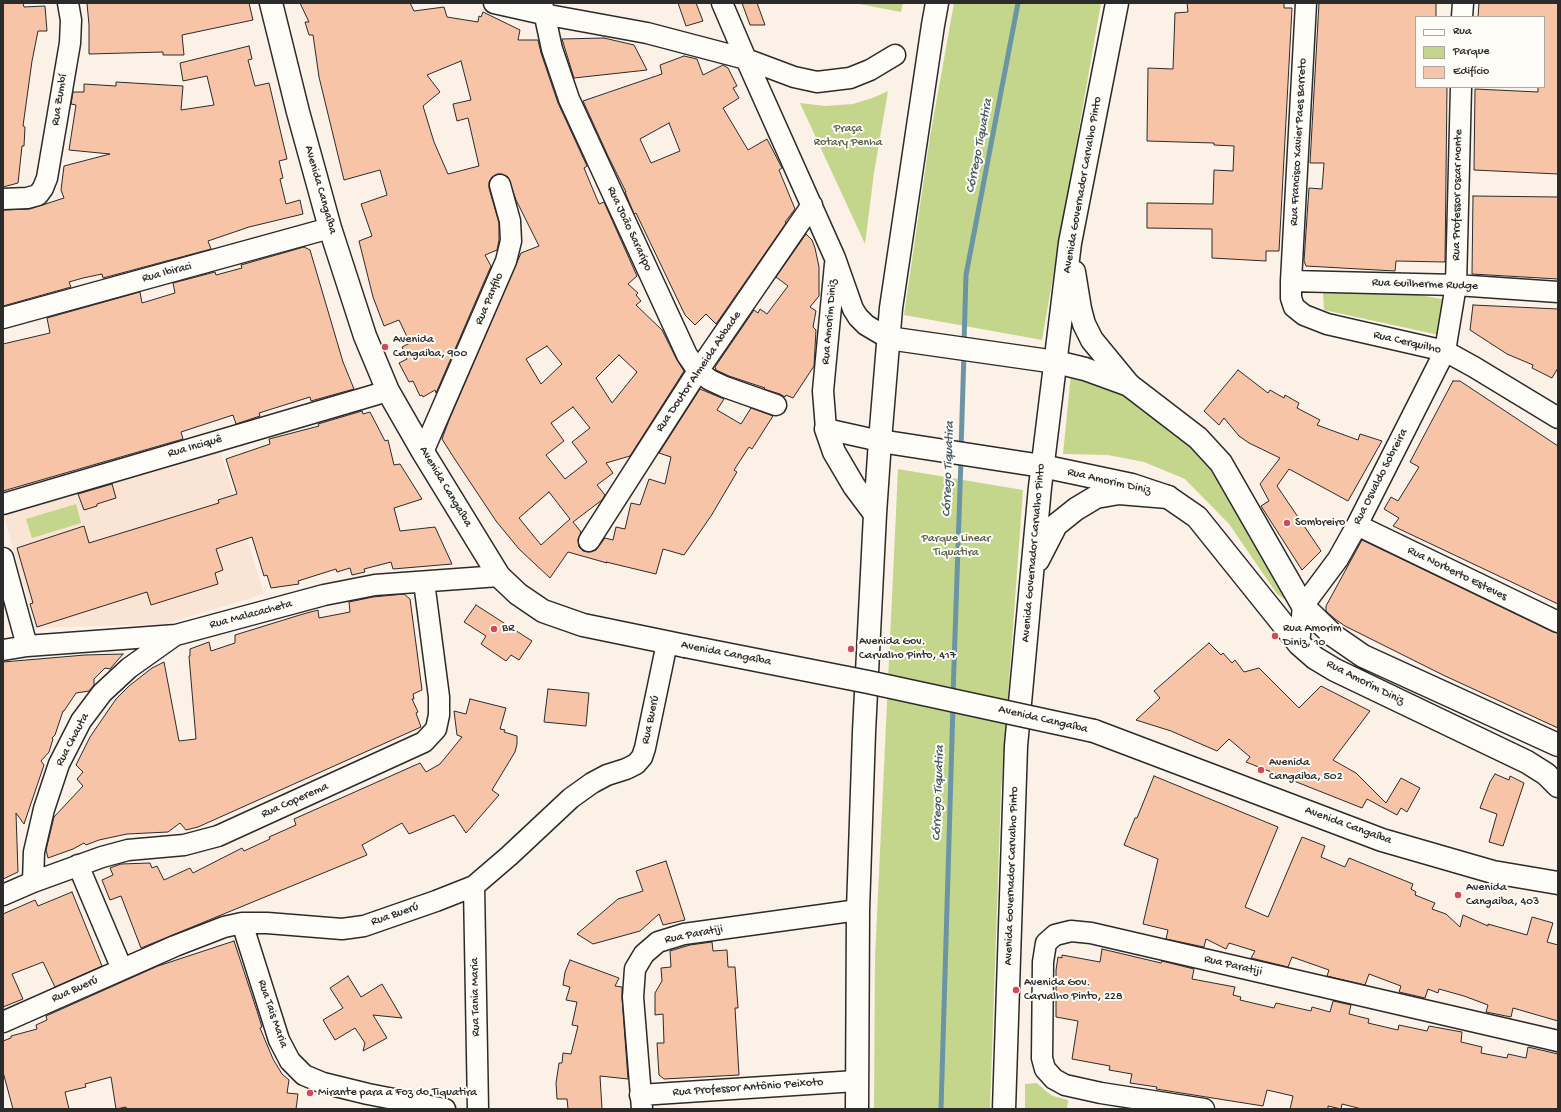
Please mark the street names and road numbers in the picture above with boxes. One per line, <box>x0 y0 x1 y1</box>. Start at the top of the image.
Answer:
street label: Rua Francisco Xavier Paes Barreto <box>1287 58 1311 226</box>
street label: Rua Zumbí <box>49 73 71 127</box>
street label: Avenida Governador Carvalho Pinto <box>1060 96 1106 274</box>
street label: Rua Professor Oscar Monte <box>1450 129 1466 261</box>
street label: Avenida Cangaíba <box>300 144 340 236</box>
street label: Rua João Sararipo <box>603 184 655 274</box>
street label: Rua Ibiraci <box>141 259 193 287</box>
street label: Rua Panfilo <box>473 271 507 327</box>
street label: Rua Guilherme Rudge <box>1372 276 1478 294</box>
street label: Rua Amorim Diniz <box>819 279 841 365</box>
street label: Rua Doutor Almeida Abbade <box>653 309 745 435</box>
street label: Rua Cerquilho <box>1372 328 1442 358</box>
street label: Rua Osvaldo Sobreira <box>1351 427 1411 527</box>
street label: Rua Inciquê <box>166 432 224 462</box>
street label: Avenida Cangaíba <box>415 444 475 530</box>
street label: Avenida Governador Carvalho Pinto <box>1019 463 1049 643</box>
street label: Rua Amorim Diniz <box>1066 465 1152 499</box>
street label: Rua Norberto Esteves <box>1405 544 1509 604</box>
street label: Rua Malacacheta <box>208 597 294 633</box>
street label: Avenida Cangaíba <box>680 638 772 670</box>
street label: Rua Amorim Diniz <box>1324 657 1406 709</box>
street label: Rua Buerú <box>639 694 663 746</box>
street label: Avenida Cangaíba <box>997 703 1089 737</box>
street label: Rua Chauta <box>53 711 93 769</box>
street label: Rua Coperema <box>259 780 331 822</box>
street label: Avenida Governador Carvalho Pinto <box>1002 786 1022 966</box>
street label: Avenida Cangaíba <box>1303 804 1393 848</box>
street label: Rua Buerú <box>369 900 421 930</box>
street label: Rua Paratiji <box>664 922 724 948</box>
street label: Rua Paratiji <box>1203 952 1263 980</box>
street label: Rua Tania Maria <box>468 957 484 1037</box>
street label: Rua Buerú <box>50 973 100 1007</box>
street label: Rua Tais Maria <box>254 978 290 1050</box>
street label: Rua Professor Antônio Peixoto <box>672 1076 824 1100</box>

